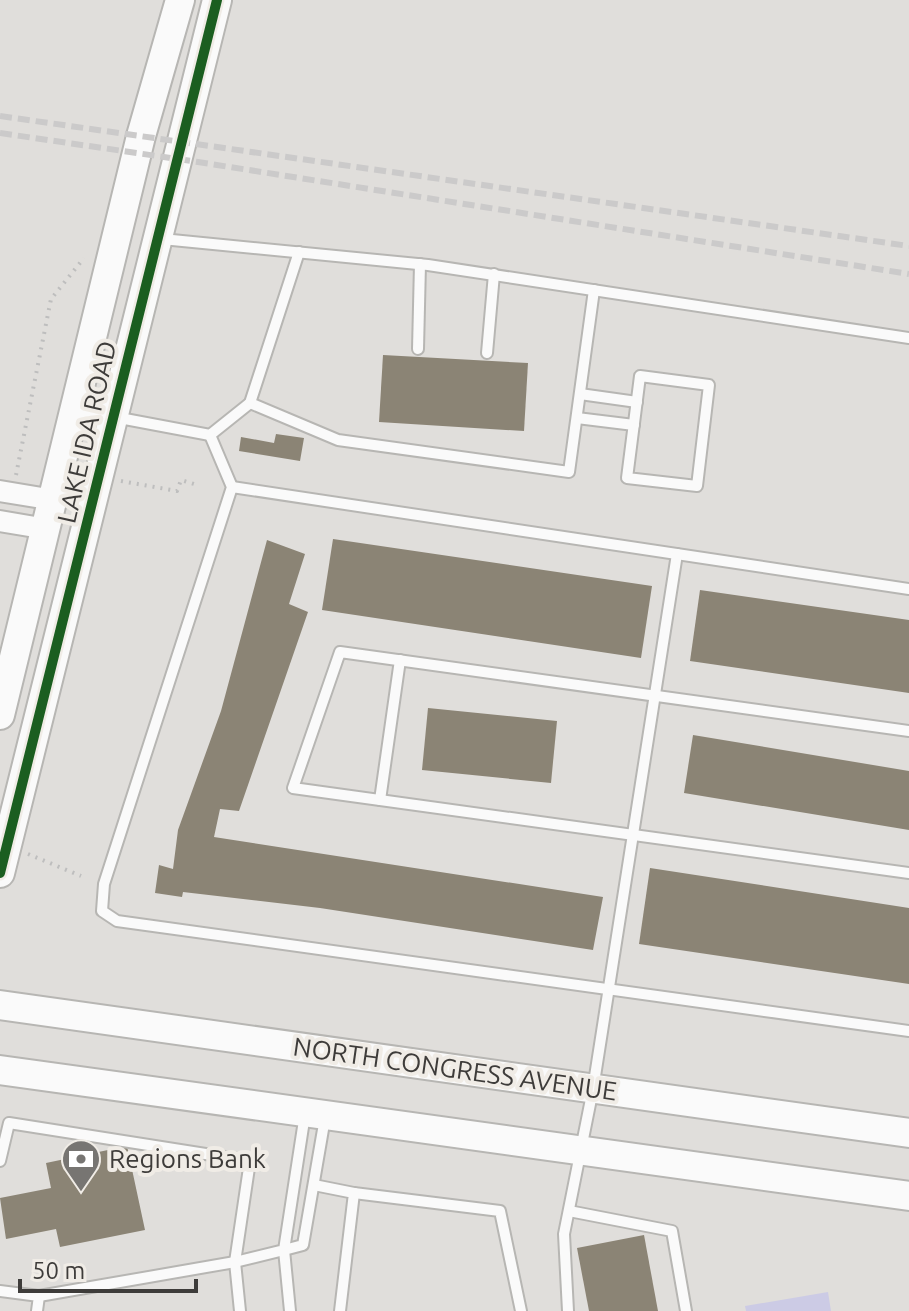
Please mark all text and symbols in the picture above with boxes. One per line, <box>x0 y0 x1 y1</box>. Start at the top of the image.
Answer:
street label: LAKE IDA ROAD <box>51 338 122 526</box>
street label: NORTH CONGRESS AVENUE <box>291 1031 619 1106</box>
bank icon: Regions Bank <box>60 1138 102 1193</box>
place label: Regions Bank <box>109 1144 266 1173</box>
scale bar <box>20 1243 196 1293</box>
text: 50 m <box>32 1257 85 1284</box>

